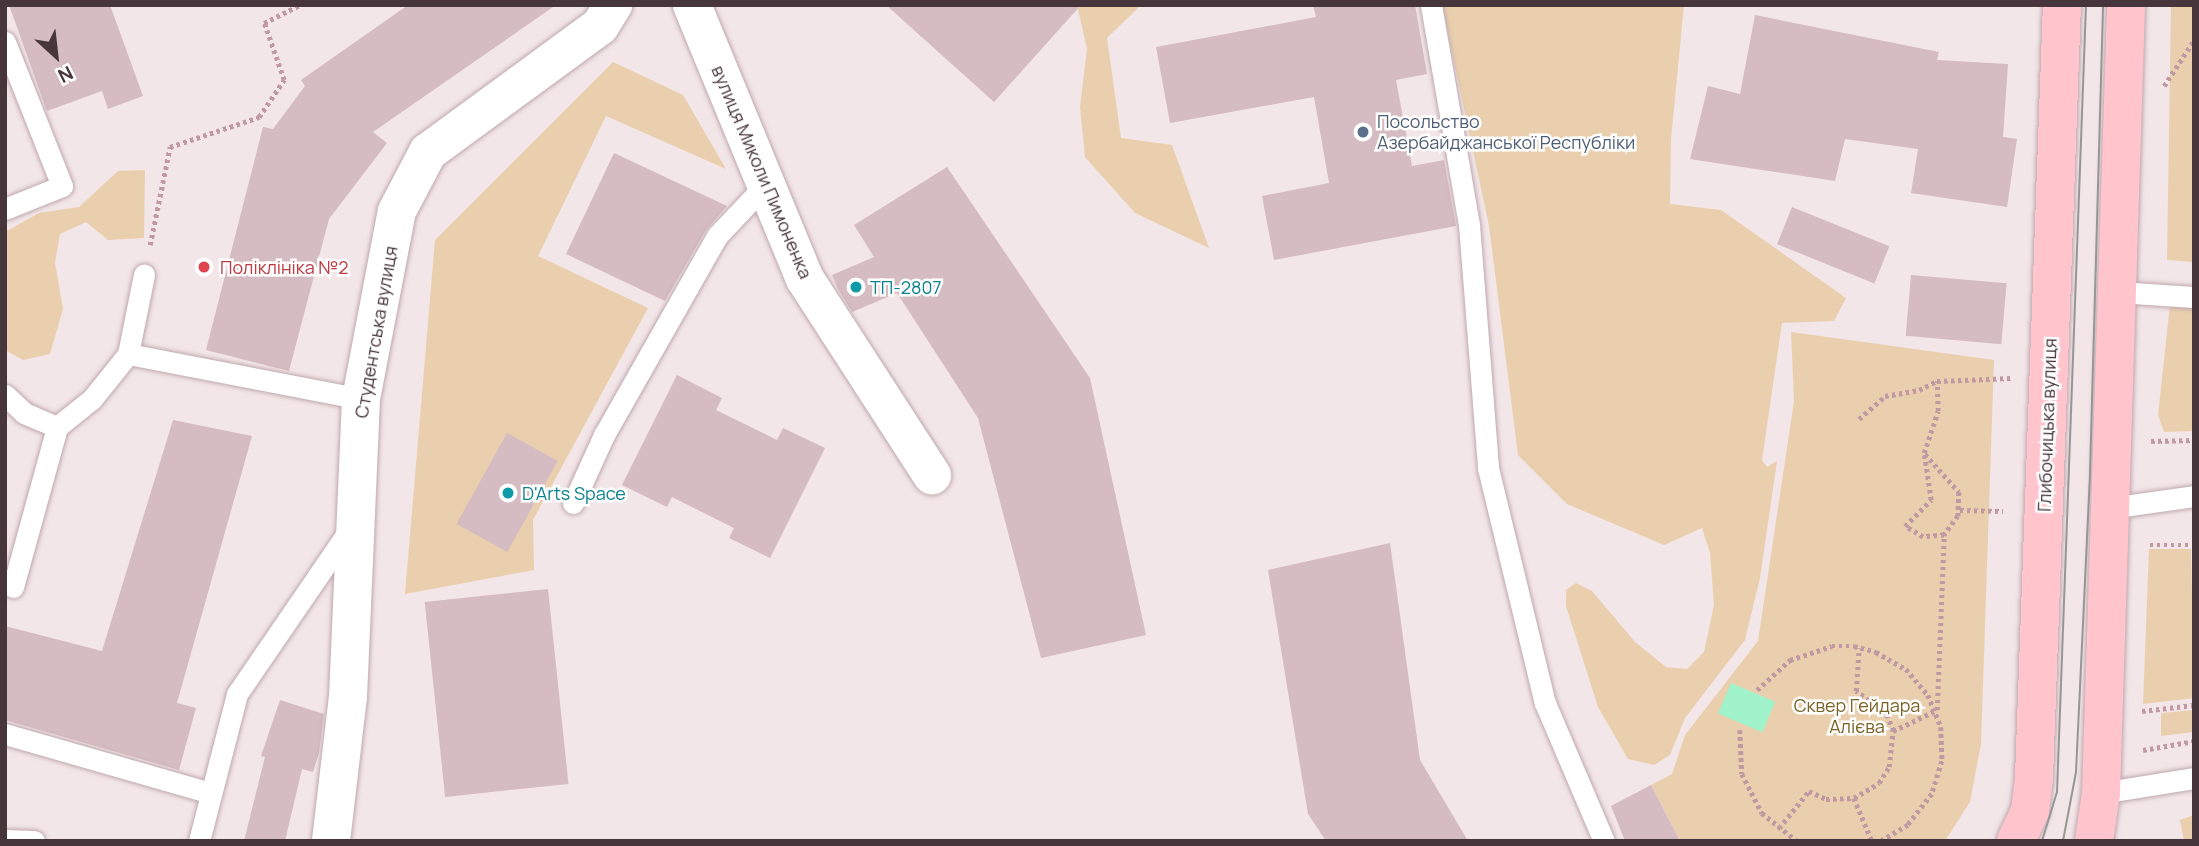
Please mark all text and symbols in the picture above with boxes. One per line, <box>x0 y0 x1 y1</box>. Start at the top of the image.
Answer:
north arrow <box>21 21 91 91</box>
text: N <box>54 60 78 89</box>
street label: вулиця Миколи Пимоненка <box>707 62 817 282</box>
place label: Посольство Азербайджанської Республіки <box>1377 111 1635 154</box>
marker: Посольство Азербайджанської Республіки <box>1355 124 1371 140</box>
street label: Студентська вулиця <box>350 244 402 420</box>
place label: Поліклініка №2 <box>220 256 349 278</box>
marker: Поліклініка №2 <box>194 257 214 277</box>
place label: ТП-2807 <box>870 276 941 298</box>
marker: ТП-2807 <box>848 279 864 295</box>
street label: Глибочицька вулиця <box>2033 338 2061 512</box>
place label: D'Arts Space <box>522 482 626 504</box>
marker: D'Arts Space <box>500 485 516 501</box>
park label: Сквер Гейдара Алієва <box>1794 695 1920 738</box>

